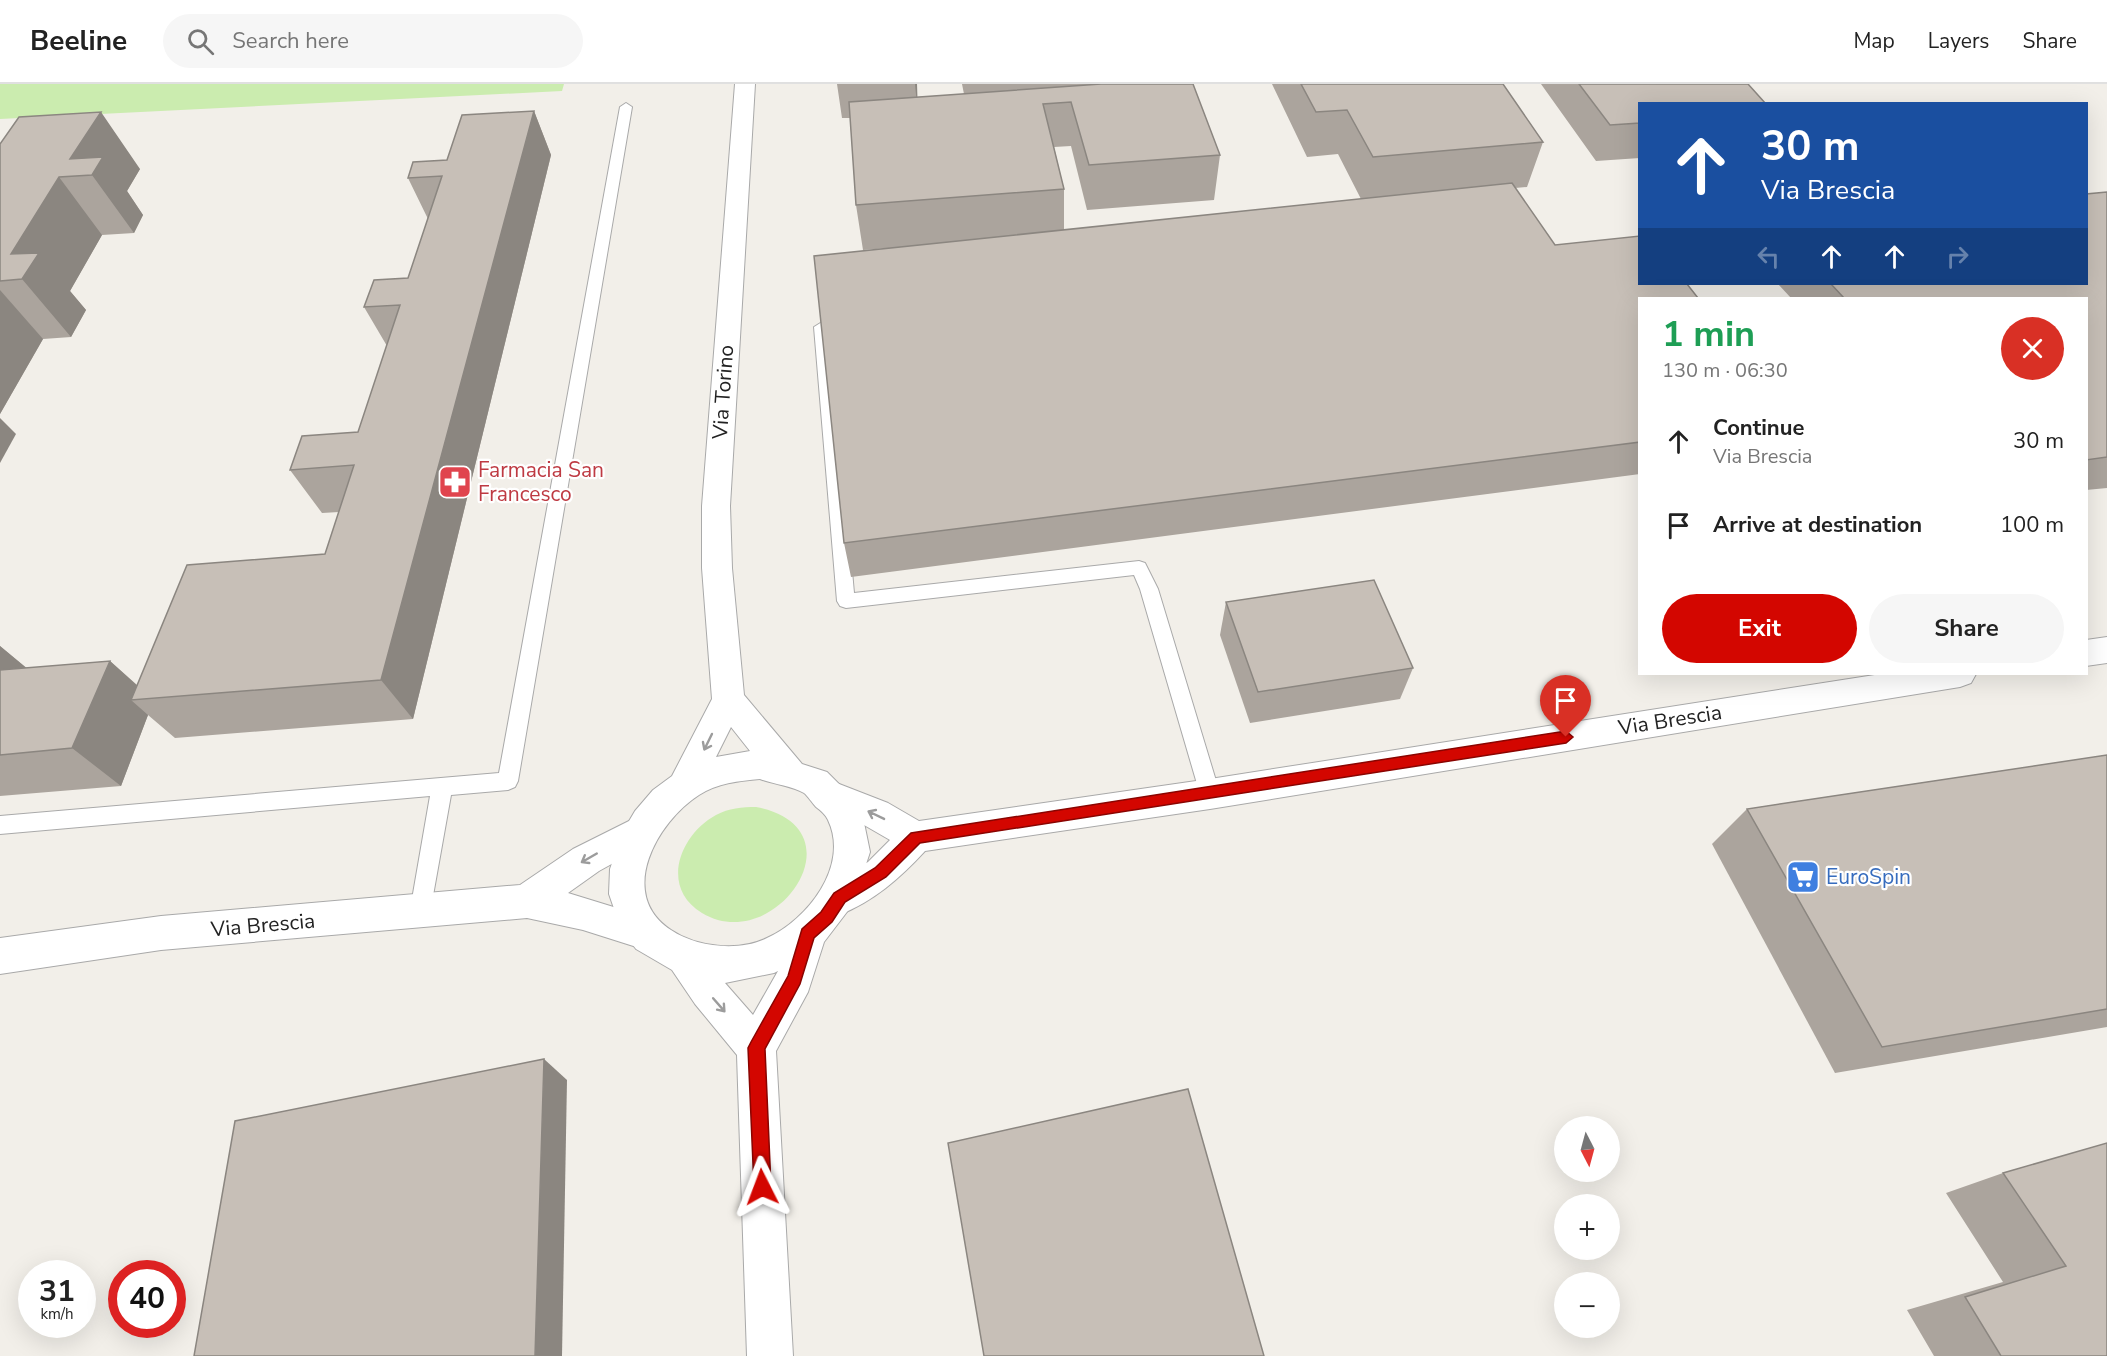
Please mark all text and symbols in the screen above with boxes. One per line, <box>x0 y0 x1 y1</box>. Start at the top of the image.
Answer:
search box <box>163 14 583 68</box>
text: Beeline <box>30 22 127 60</box>
icon: search <box>184 25 217 58</box>
text: Search here <box>232 26 349 56</box>
text: Map <box>1853 27 1895 55</box>
text: Layers <box>1928 27 1989 55</box>
text: Share <box>2022 27 2077 55</box>
text: 30 m <box>1761 118 1860 175</box>
icon: ahead <box>1662 126 1740 204</box>
text: Via Brescia <box>1761 172 1895 209</box>
icon: left <box>1752 240 1785 273</box>
icon: ahead <box>1815 240 1848 273</box>
icon: ahead <box>1878 240 1911 273</box>
icon: right <box>1941 240 1974 273</box>
text: 1 min <box>1662 310 1755 359</box>
button: close <box>2001 317 2064 380</box>
street label: Via Torino <box>706 344 740 441</box>
text: 130 m · 06:30 <box>1662 357 1788 384</box>
text: Continue <box>1713 413 1804 443</box>
icon: ahead <box>1662 425 1695 458</box>
text: 30 m <box>2013 426 2064 456</box>
text: Via Brescia <box>1713 443 1812 470</box>
place label: Farmacia San Francesco <box>478 456 604 508</box>
pharmacy icon: Farmacia San Francesco <box>437 464 473 500</box>
icon: arrive <box>1662 509 1695 542</box>
text: Arrive at destination <box>1713 510 1922 540</box>
text: 100 m <box>2000 510 2064 540</box>
button: Exit <box>1662 594 1857 663</box>
button: Share <box>1869 594 2064 663</box>
pin <box>1540 675 1591 737</box>
icon: arrive <box>1549 684 1582 717</box>
street label: Via Brescia <box>1615 698 1724 742</box>
one-way arrow <box>701 733 713 751</box>
one-way arrow <box>868 808 886 820</box>
one-way arrow <box>581 853 598 865</box>
supermarket icon: EuroSpin <box>1785 859 1821 895</box>
place label: EuroSpin <box>1826 863 1911 891</box>
street label: Via Brescia <box>209 907 316 944</box>
one-way arrow <box>712 997 726 1012</box>
north arrow <box>1554 1116 1620 1182</box>
map controls <box>1554 1116 1620 1338</box>
position arrow <box>730 1155 794 1219</box>
button: + <box>1554 1194 1620 1260</box>
speed limit sign: 40 <box>108 1260 186 1338</box>
text: 31 <box>39 1271 75 1312</box>
button: − <box>1554 1272 1620 1338</box>
text: km/h <box>40 1304 74 1324</box>

